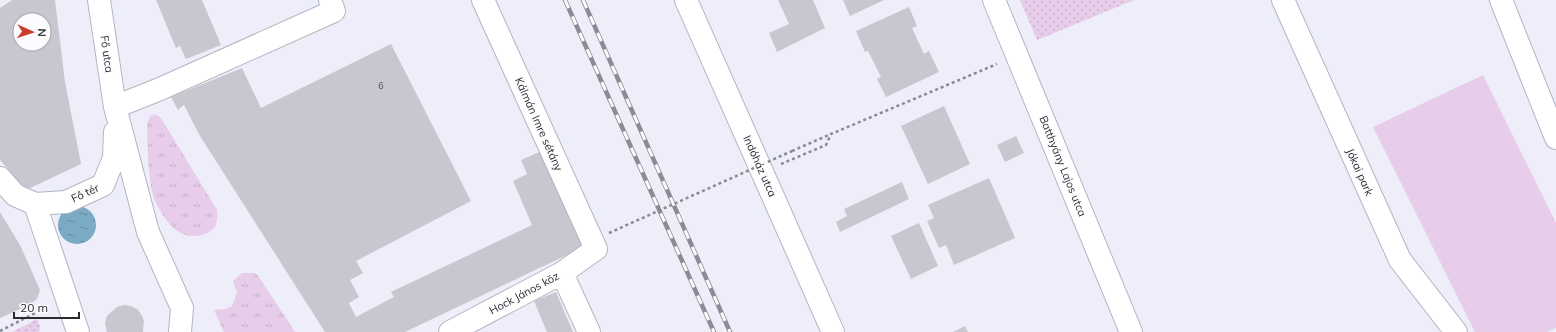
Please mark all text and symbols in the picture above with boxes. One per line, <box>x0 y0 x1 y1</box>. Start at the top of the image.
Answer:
north arrow <box>12 12 52 52</box>
text: N <box>35 28 49 37</box>
street label: Fő utca <box>97 35 117 73</box>
street label: Kálmán Imre sétány <box>512 75 566 173</box>
house number: 6 <box>378 80 384 91</box>
street label: Batthyány Lajos utca <box>1036 114 1090 218</box>
street label: Indóház utca <box>740 133 780 199</box>
street label: Jókai park <box>1343 146 1377 198</box>
street label: Fő tér <box>69 181 101 205</box>
street label: Hock János köz <box>487 269 562 317</box>
scale bar <box>14 294 79 320</box>
text: 20 m <box>20 300 48 315</box>

